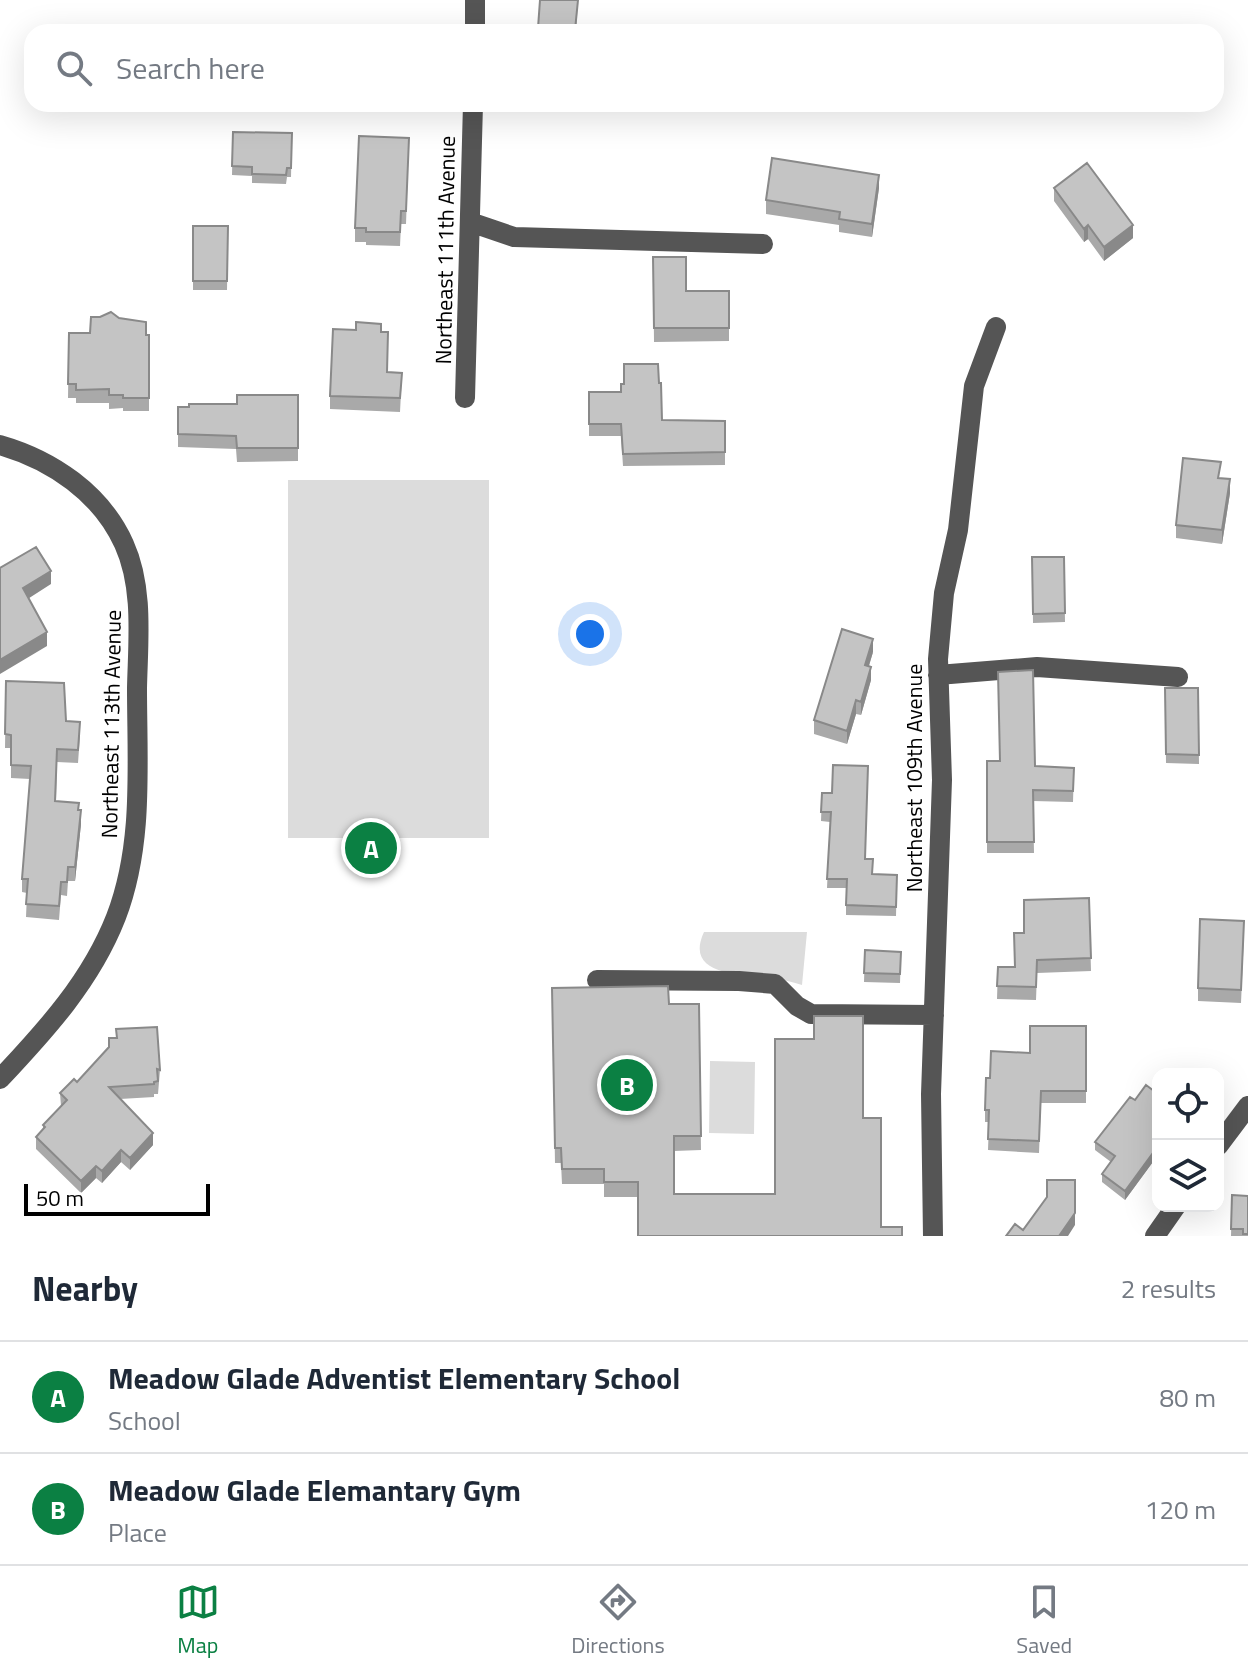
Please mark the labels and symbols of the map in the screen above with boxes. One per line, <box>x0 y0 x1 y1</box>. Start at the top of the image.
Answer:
street label: Northeast 111th Avenue <box>426 135 464 365</box>
street label: Northeast 113th Avenue <box>92 609 130 839</box>
your location <box>570 614 610 654</box>
street label: Northeast 109th Avenue <box>897 664 931 892</box>
pin: A <box>345 818 397 878</box>
pin: B <box>601 1055 653 1115</box>
scale bar <box>24 1180 210 1216</box>

